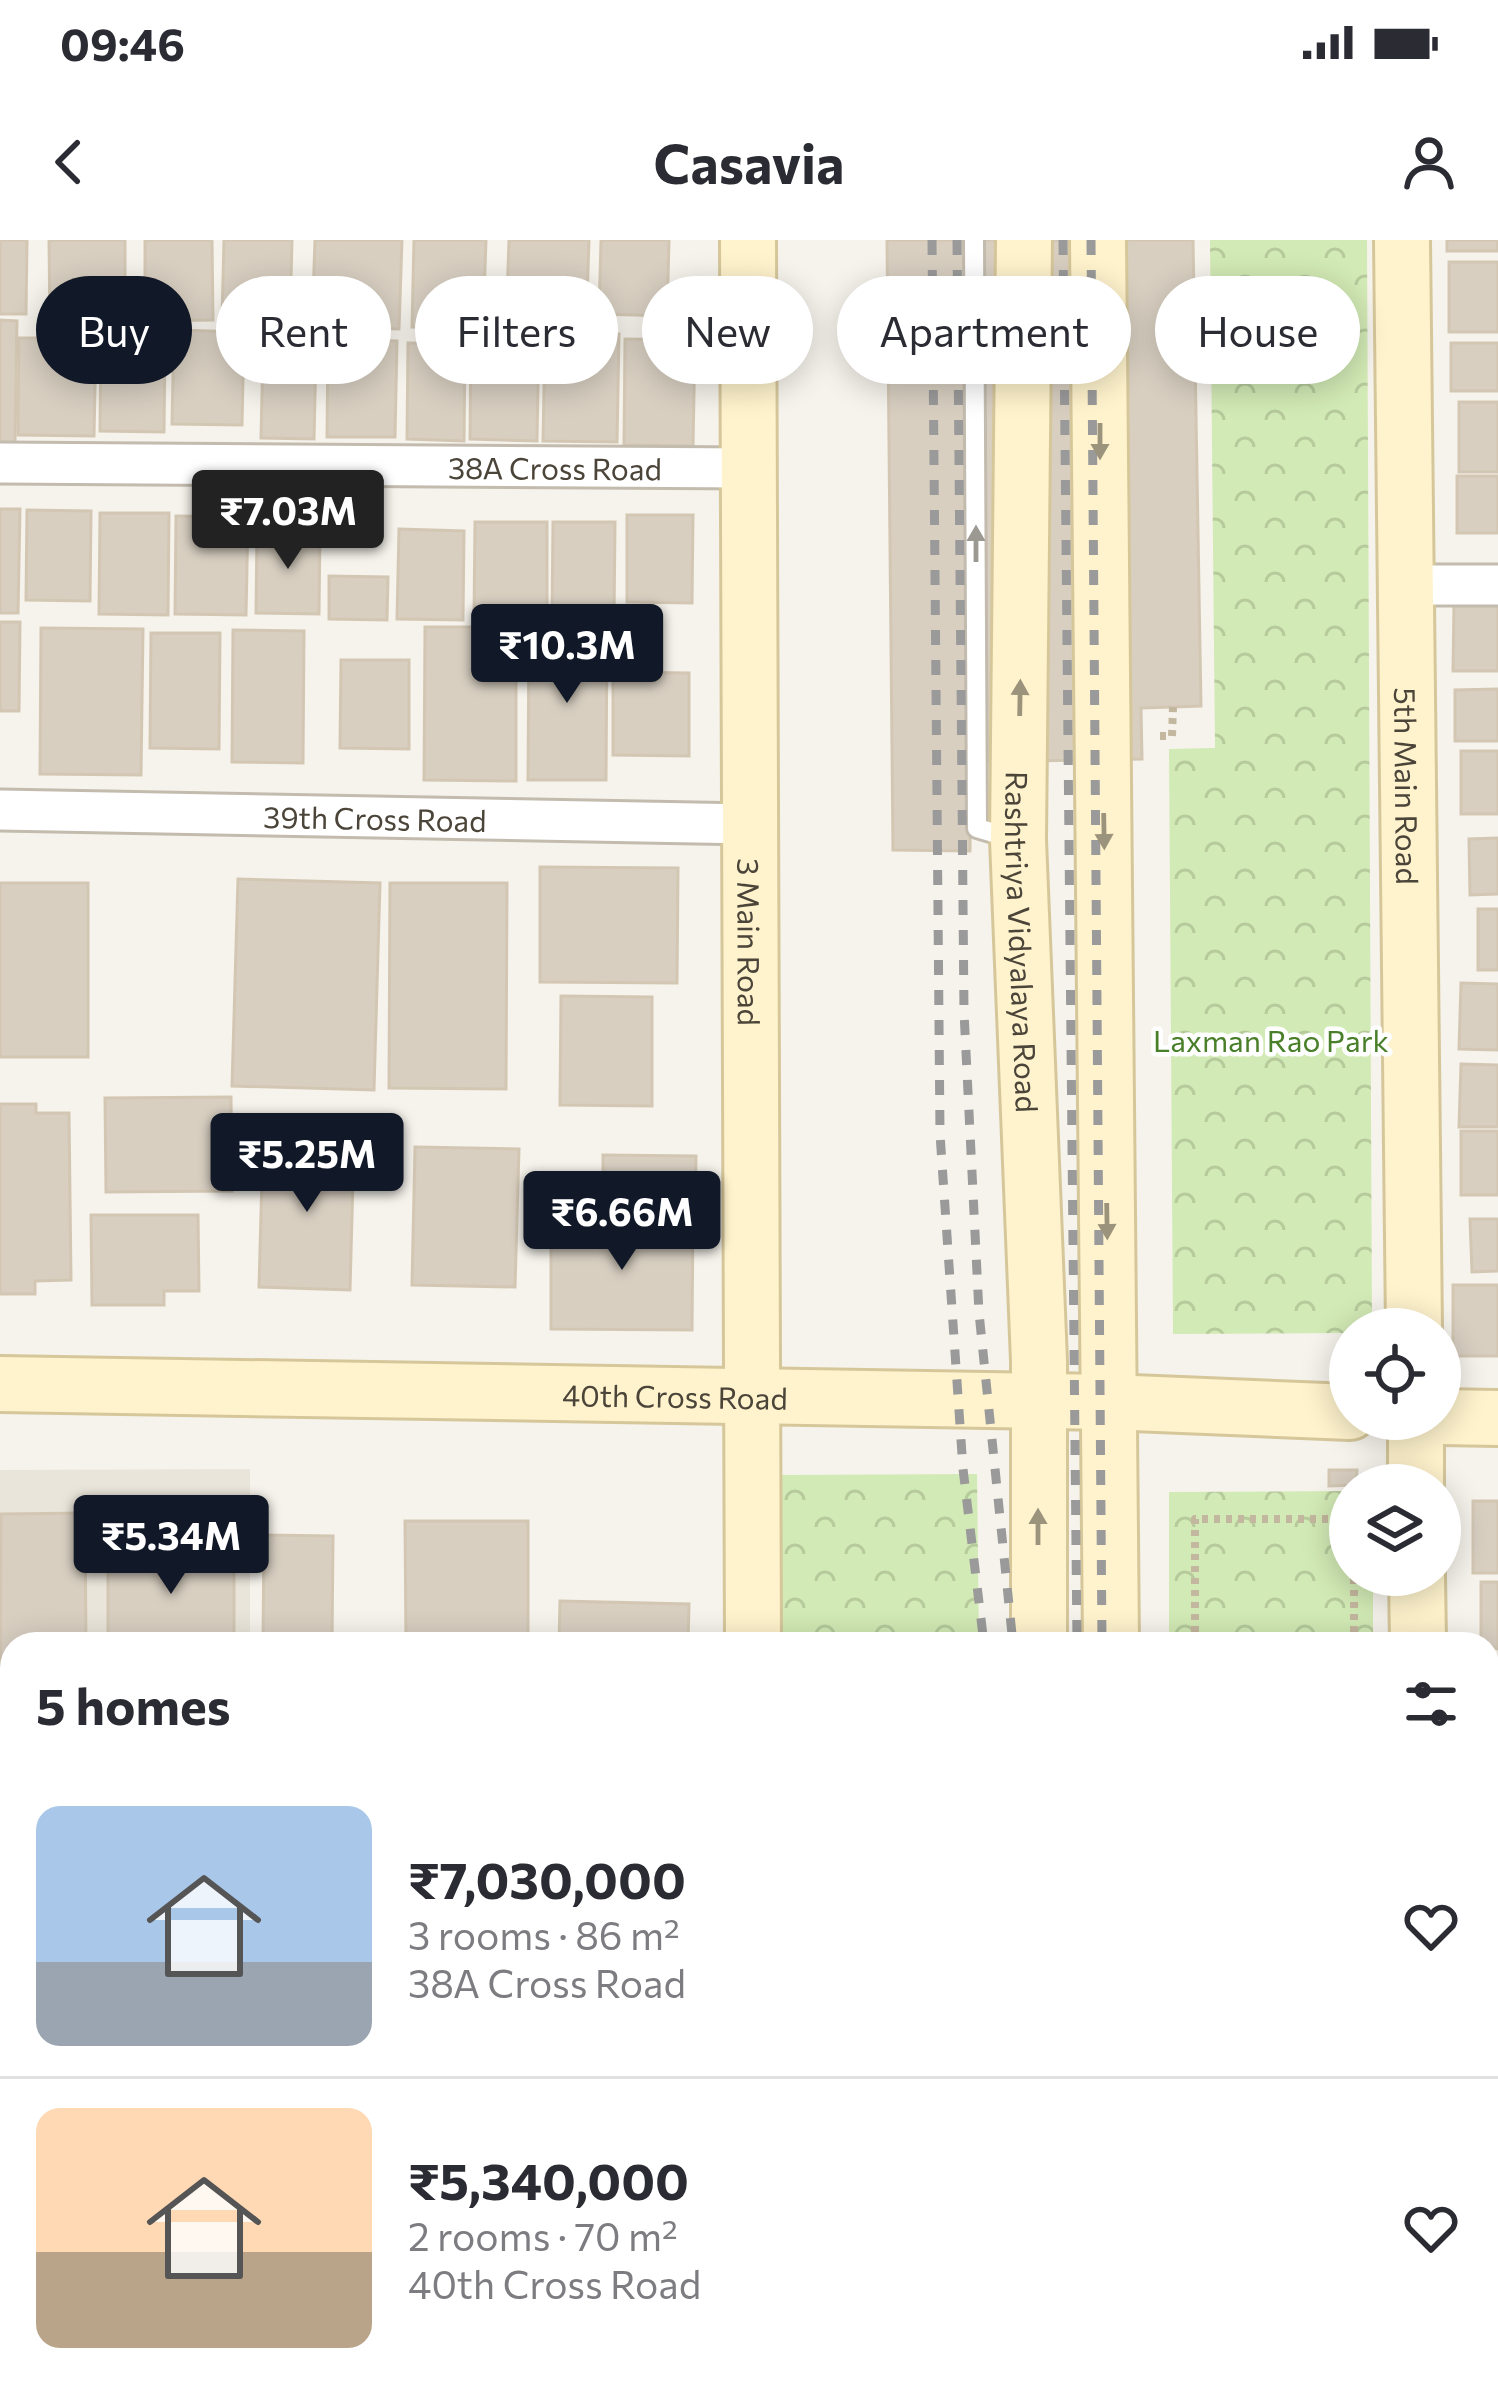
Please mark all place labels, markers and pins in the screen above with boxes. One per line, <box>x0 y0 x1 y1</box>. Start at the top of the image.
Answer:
pin: ₹7.03M <box>190 470 386 572</box>
pin: ₹10.3M <box>469 604 665 706</box>
pin: ₹5.25M <box>209 1113 405 1215</box>
pin: ₹6.66M <box>524 1171 720 1273</box>
pin: ₹5.34M <box>73 1495 269 1597</box>

